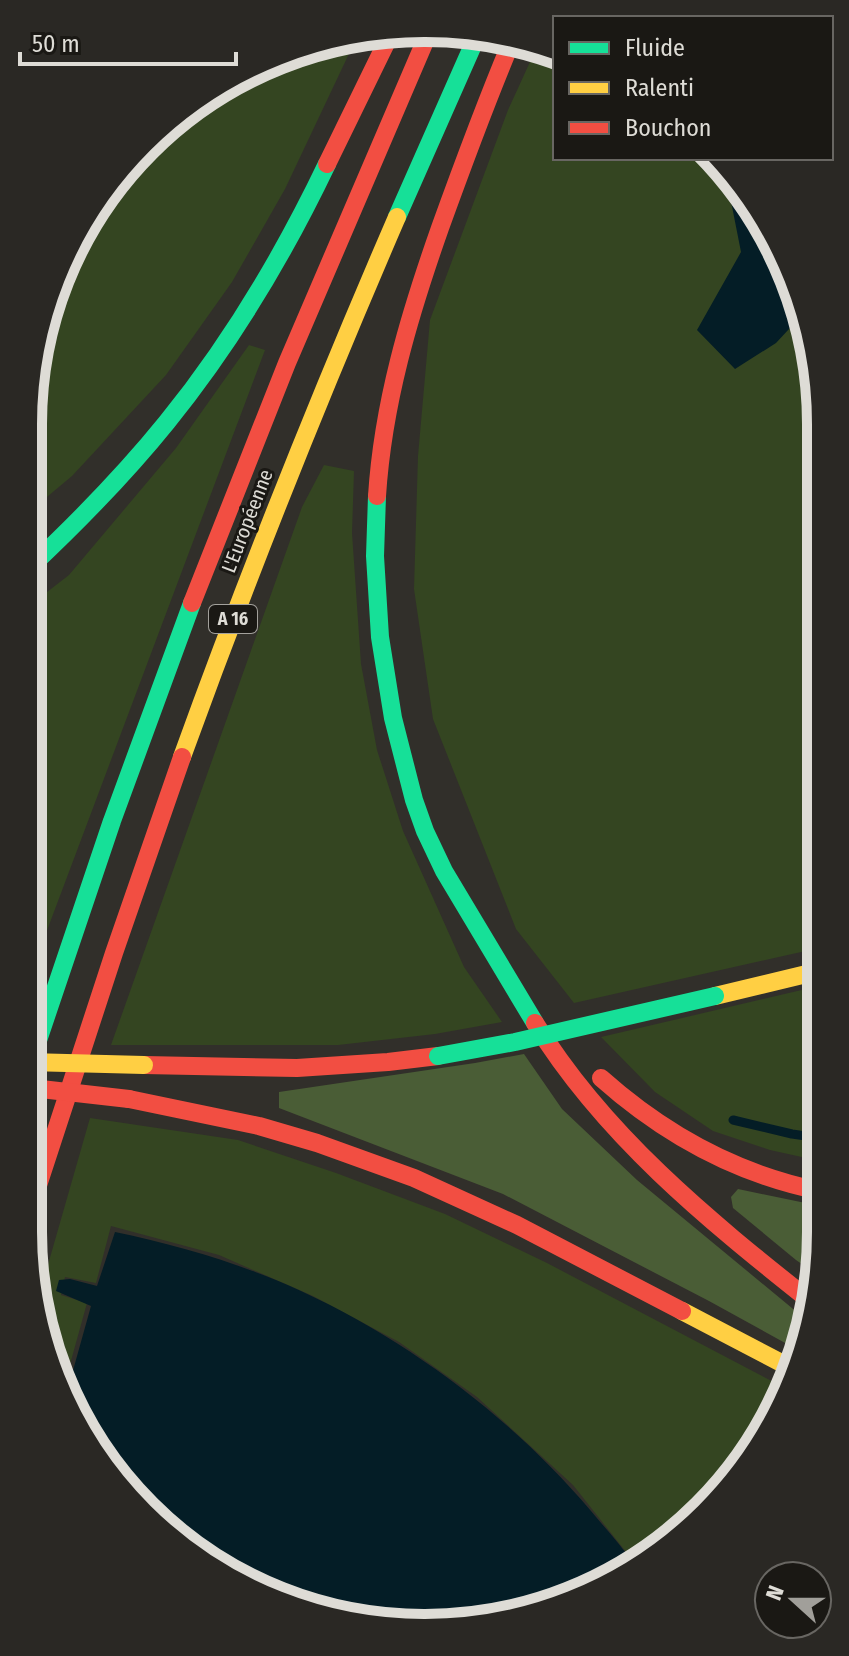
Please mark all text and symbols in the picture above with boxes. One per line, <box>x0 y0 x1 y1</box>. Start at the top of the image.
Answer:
scale bar <box>20 16 236 66</box>
legend <box>553 16 833 160</box>
text: 50 m <box>32 30 80 58</box>
text: Fluide <box>625 34 685 62</box>
text: Ralenti <box>625 74 694 102</box>
text: Bouchon <box>625 114 712 142</box>
street label: L'Européenne <box>216 466 278 576</box>
road number: A 16 <box>209 605 257 633</box>
north arrow <box>753 1560 833 1640</box>
text: N <box>760 1582 790 1604</box>

